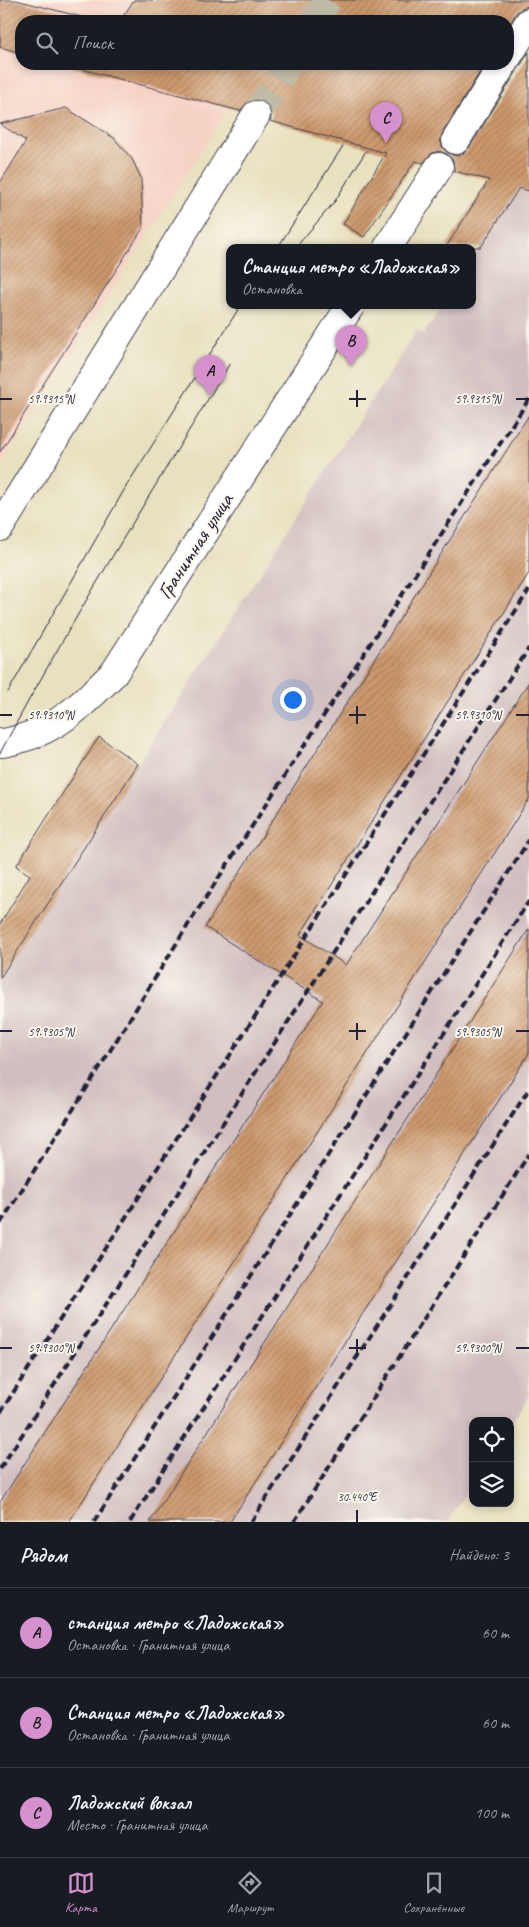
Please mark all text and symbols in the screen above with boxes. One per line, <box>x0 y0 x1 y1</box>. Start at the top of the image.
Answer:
search box <box>15 15 514 70</box>
icon: search <box>33 29 61 57</box>
text: Поиск <box>73 31 113 55</box>
pin: C <box>370 102 402 143</box>
popup <box>226 244 476 309</box>
text: Станция метро «Ладожская» <box>242 255 460 279</box>
text: Остановка <box>242 279 302 299</box>
pin: B <box>335 325 367 366</box>
pin: A <box>194 355 226 396</box>
text: 59.9315°N <box>28 391 75 407</box>
text: 59.9315°N <box>455 391 502 407</box>
street label: Гранитная улица <box>151 487 240 604</box>
your location <box>280 687 306 713</box>
text: 59.9310°N <box>28 707 75 723</box>
text: 59.9310°N <box>455 707 502 723</box>
text: 59.9305°N <box>28 1024 75 1040</box>
text: 59.9305°N <box>455 1024 502 1040</box>
text: 59.9300°N <box>28 1340 75 1356</box>
text: 59.9300°N <box>455 1340 502 1356</box>
map controls <box>469 1417 514 1507</box>
button: locate <box>469 1417 514 1462</box>
button: layers <box>469 1462 514 1507</box>
text: 30.440°E <box>337 1489 378 1505</box>
text: Рядом <box>20 1542 67 1568</box>
text: Найдено: 3 <box>449 1545 509 1565</box>
text: станция метро «Ладожская» <box>67 1611 284 1635</box>
text: A <box>32 1623 40 1643</box>
text: 60 m <box>482 1623 509 1643</box>
text: Остановка · Гранитная улица <box>67 1635 229 1655</box>
text: Станция метро «Ладожская» <box>67 1701 285 1725</box>
text: B <box>32 1713 40 1733</box>
text: 60 m <box>482 1713 509 1733</box>
text: Остановка · Гранитная улица <box>67 1725 229 1745</box>
text: Ладожский вокзал <box>67 1791 191 1815</box>
text: C <box>32 1803 40 1823</box>
text: 100 m <box>475 1803 509 1823</box>
text: Место · Гранитная улица <box>67 1815 207 1835</box>
tab: Карта <box>65 1869 97 1916</box>
tab: Маршрут <box>227 1869 273 1916</box>
tab: Сохранённые <box>403 1869 464 1916</box>

